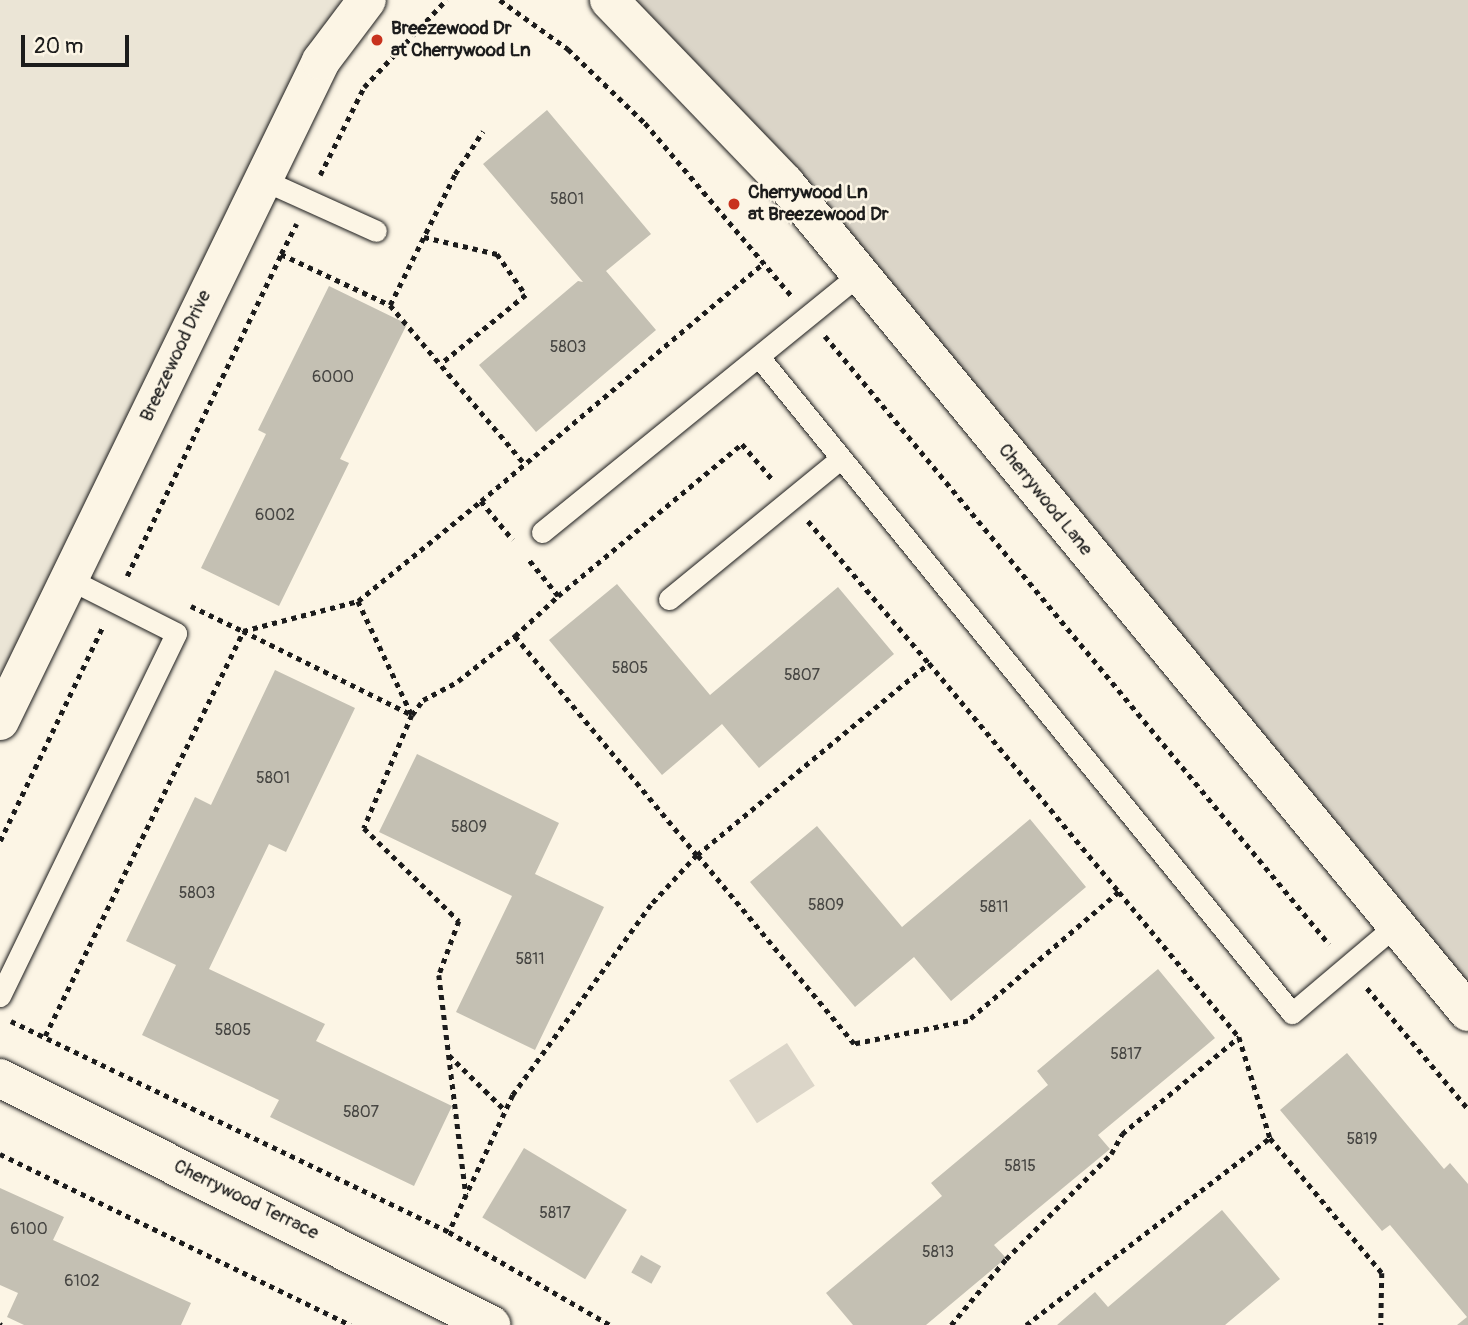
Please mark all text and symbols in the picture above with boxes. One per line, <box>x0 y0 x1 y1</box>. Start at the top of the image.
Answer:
place label: Breezewood Dr at Cherrywood Ln <box>391 18 531 62</box>
scale bar <box>24 21 133 65</box>
marker: Breezewood Dr at Cherrywood Ln <box>369 32 385 48</box>
text: 20 m <box>34 33 83 60</box>
place label: Cherrywood Ln at Breezewood Dr <box>748 182 889 226</box>
house number: 5801 <box>550 189 584 209</box>
marker: Cherrywood Ln at Breezewood Dr <box>726 196 742 212</box>
street label: Breezewood Drive <box>136 287 216 425</box>
house number: 5803 <box>550 337 586 357</box>
house number: 6000 <box>312 367 354 387</box>
street label: Cherrywood Lane <box>993 439 1097 561</box>
house number: 6002 <box>255 505 295 525</box>
house number: 5805 <box>612 658 648 678</box>
house number: 5807 <box>784 665 820 685</box>
house number: 5801 <box>256 768 290 788</box>
house number: 5809 <box>451 817 487 837</box>
house number: 5803 <box>179 883 215 903</box>
house number: 5809 <box>808 895 844 915</box>
house number: 5811 <box>979 897 1009 917</box>
house number: 5811 <box>515 949 545 969</box>
house number: 5805 <box>215 1020 251 1040</box>
house number: 5817 <box>1110 1044 1142 1064</box>
house number: 5807 <box>343 1102 379 1122</box>
house number: 5819 <box>1346 1129 1378 1149</box>
street label: Cherrywood Terrace <box>170 1155 322 1245</box>
house number: 5815 <box>1004 1156 1036 1176</box>
house number: 5817 <box>539 1203 571 1223</box>
house number: 6100 <box>10 1219 48 1239</box>
house number: 5813 <box>922 1242 954 1262</box>
house number: 6102 <box>64 1271 100 1291</box>

